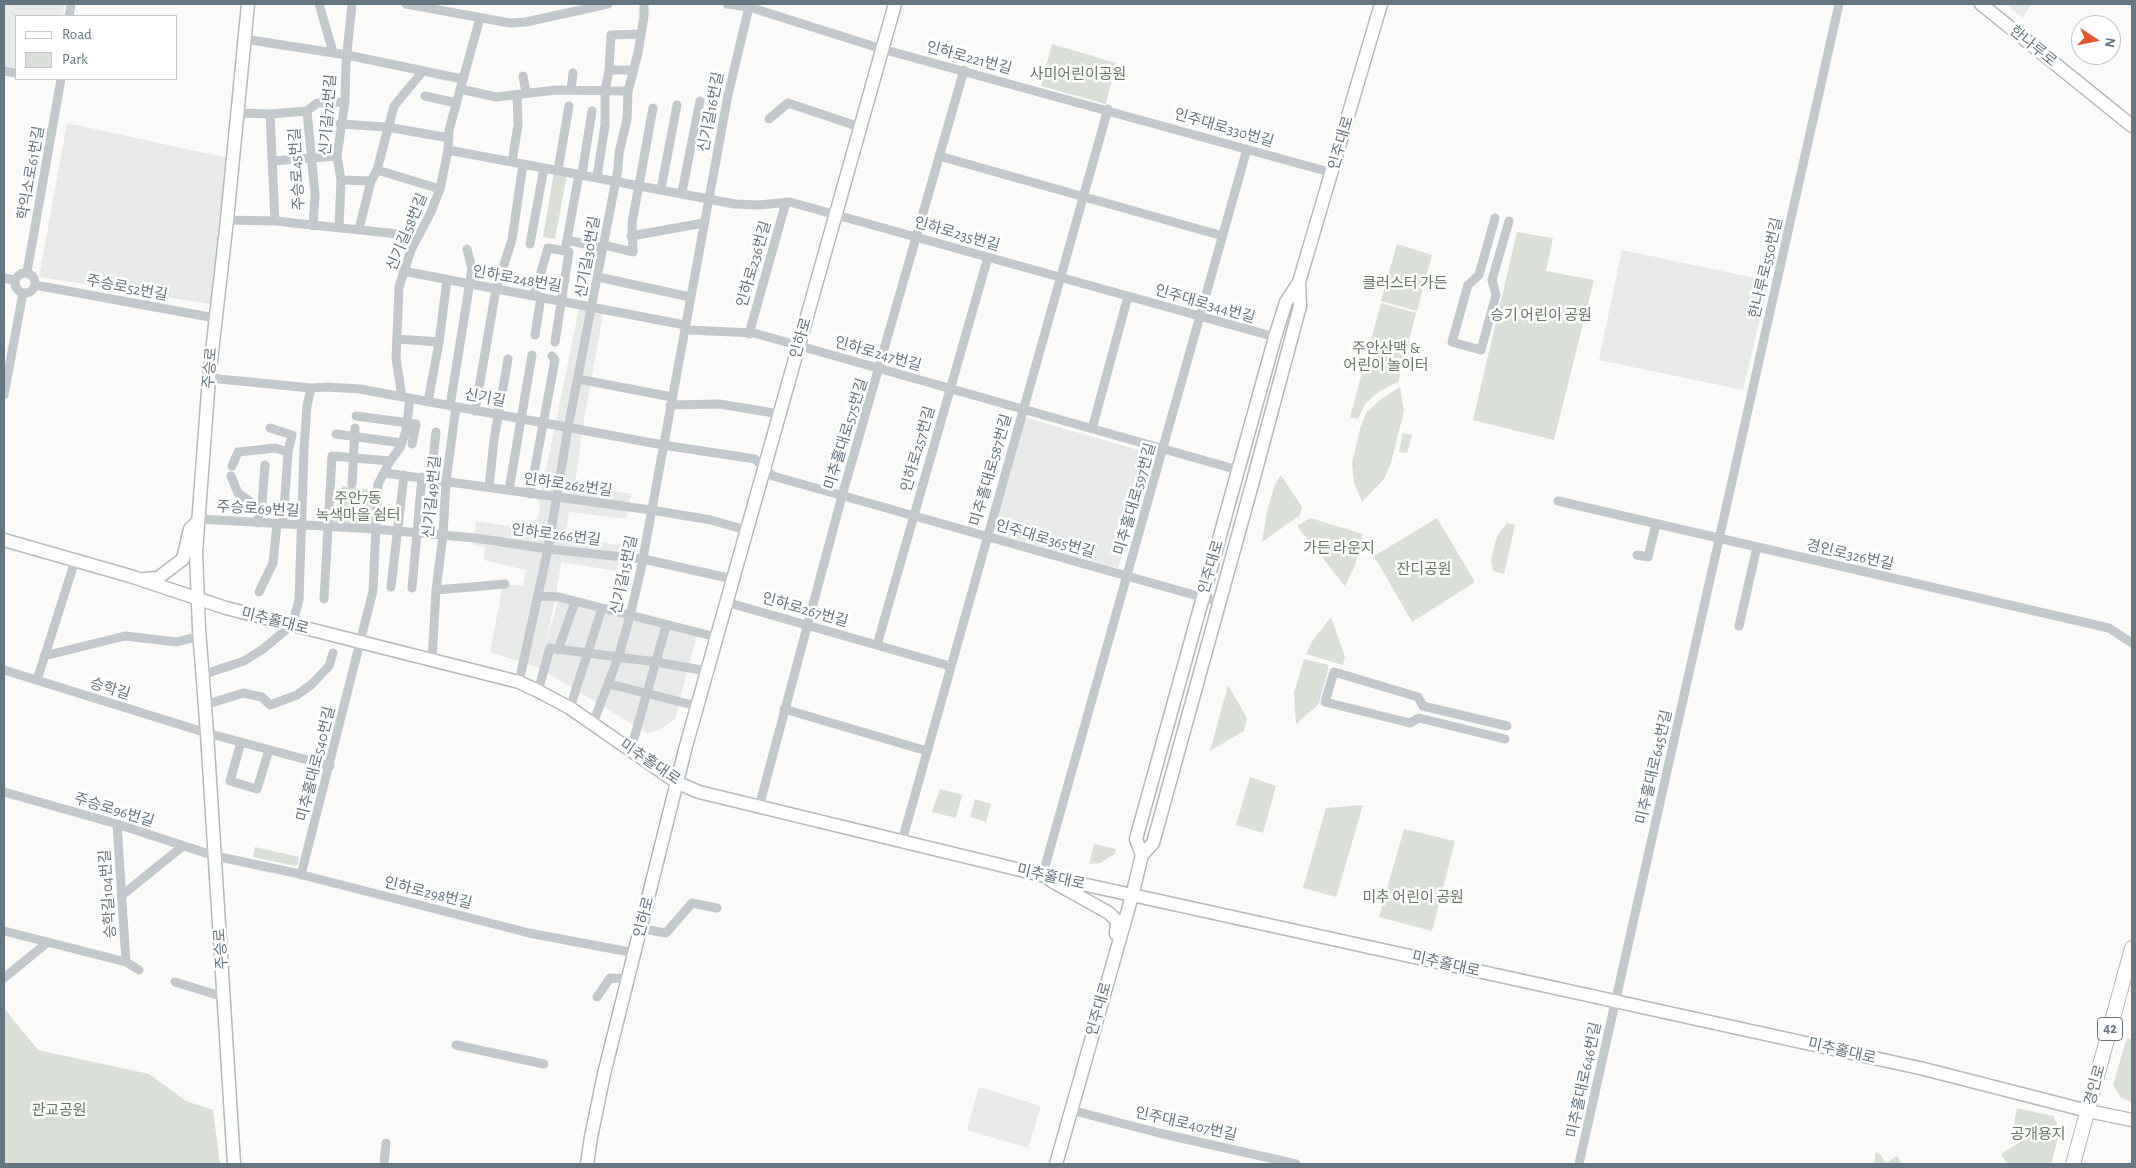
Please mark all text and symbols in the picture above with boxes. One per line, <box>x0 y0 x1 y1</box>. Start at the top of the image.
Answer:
legend <box>15 15 178 80</box>
north arrow <box>2071 15 2121 65</box>
street label: 한나루로 <box>2006 22 2060 70</box>
text: Road <box>62 27 92 42</box>
text: N <box>2102 37 2118 49</box>
street label: 인하로221번길 <box>924 38 1014 78</box>
text: Park <box>62 52 88 67</box>
park label: 사미어린이공원 <box>1030 65 1126 83</box>
street label: 신기길16번길 <box>694 70 728 154</box>
street label: 신기길72번길 <box>316 73 340 157</box>
street label: 인주대로330번길 <box>1172 105 1276 151</box>
street label: 인주대로 <box>1325 114 1357 172</box>
street label: 학익소로61번길 <box>14 125 48 221</box>
street label: 주승로45번길 <box>286 127 308 211</box>
street label: 신기길58번길 <box>383 191 431 273</box>
street label: 인하로235번길 <box>912 213 1002 255</box>
street label: 신기길30번길 <box>572 215 604 299</box>
street label: 한나루로550번길 <box>1746 216 1786 320</box>
street label: 인하로236번길 <box>733 219 775 309</box>
street label: 인하로248번길 <box>471 262 563 296</box>
street label: 주승로52번길 <box>85 271 169 305</box>
park label: 클러스터 가든 <box>1362 274 1448 292</box>
street label: 인주대로344번길 <box>1153 281 1257 327</box>
park label: 승기 어린이 공원 <box>1490 306 1592 324</box>
street label: 인하로 <box>787 316 815 360</box>
street label: 인하로247번길 <box>833 333 923 375</box>
park label: 주안산맥 & 어린이 놀이터 <box>1343 339 1429 374</box>
street label: 주승로 <box>199 347 221 389</box>
street label: 미추홀대로575번길 <box>821 376 871 492</box>
street label: 신기길 <box>463 385 507 411</box>
street label: 인하로257번길 <box>897 404 939 494</box>
street label: 미추홀대로587번길 <box>966 412 1016 528</box>
street label: 미추홀대로597번길 <box>1110 441 1160 557</box>
street label: 신기길49번길 <box>419 455 445 539</box>
street label: 인하로262번길 <box>522 470 614 500</box>
park label: 주안7동 녹색마을 쉼터 <box>315 489 401 524</box>
street label: 주승로69번길 <box>216 498 300 520</box>
street label: 인주대로365번길 <box>993 516 1097 562</box>
street label: 인하로266번길 <box>510 521 602 549</box>
street label: 신기길15번길 <box>607 534 641 616</box>
street label: 경인로326번길 <box>1805 536 1895 574</box>
street label: 인주대로 <box>1195 538 1227 596</box>
park label: 가든 라운지 <box>1303 539 1375 557</box>
park label: 잔디공원 <box>1396 560 1452 578</box>
street label: 인하로267번길 <box>760 589 850 631</box>
street label: 미추홀대로 <box>239 604 311 638</box>
street label: 승학길 <box>88 674 132 704</box>
street label: 미추홀대로540번길 <box>293 705 339 823</box>
street label: 미추홀대로645번길 <box>1632 708 1676 826</box>
street label: 미추홀대로 <box>616 735 684 789</box>
street label: 주승로96번길 <box>72 789 156 831</box>
street label: 승학길104번길 <box>96 849 120 939</box>
street label: 미추홀대로 <box>1015 860 1087 894</box>
street label: 인하로298번길 <box>382 873 474 913</box>
park label: 미추 어린이 공원 <box>1362 888 1464 906</box>
street label: 인하로 <box>630 895 658 939</box>
street label: 주승로 <box>211 928 231 970</box>
street label: 미추홀대로 <box>1410 947 1482 981</box>
street label: 인주대로 <box>1083 980 1115 1038</box>
road number: 42 <box>2098 1018 2122 1040</box>
street label: 미추홀대로646번길 <box>1563 1020 1605 1140</box>
street label: 미추홀대로 <box>1806 1034 1878 1068</box>
street label: 경인로 <box>2081 1063 2109 1107</box>
park label: 관교공원 <box>31 1101 87 1119</box>
street label: 인주대로407번길 <box>1133 1104 1239 1144</box>
park label: 공개용지 <box>2010 1125 2066 1143</box>

